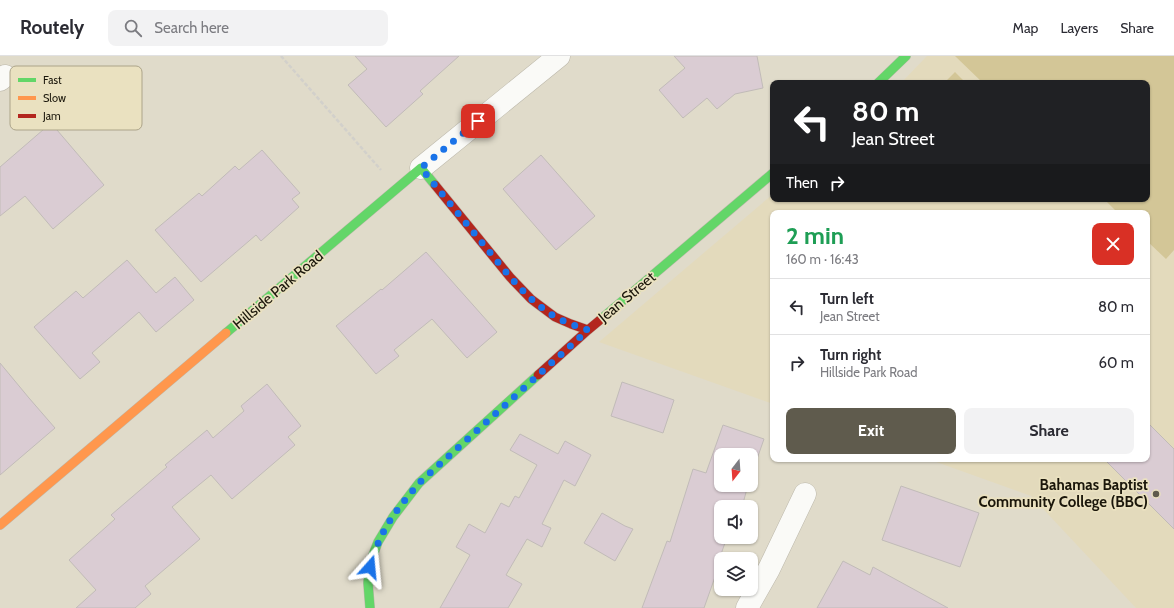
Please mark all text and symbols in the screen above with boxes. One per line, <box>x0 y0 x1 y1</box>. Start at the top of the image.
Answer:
search box <box>108 10 388 46</box>
text: Routely <box>20 16 84 39</box>
icon: search <box>122 17 144 39</box>
text: Search here <box>154 19 229 37</box>
text: Map <box>1013 19 1038 37</box>
text: Layers <box>1060 19 1098 37</box>
text: Share <box>1120 19 1154 37</box>
legend <box>10 66 142 130</box>
text: Fast <box>43 73 62 87</box>
text: Slow <box>43 91 66 105</box>
text: 80 m <box>852 94 919 128</box>
icon: left <box>786 96 838 148</box>
pin <box>461 104 495 138</box>
text: Jam <box>42 109 61 123</box>
icon: arrive <box>467 110 489 132</box>
text: Jean Street <box>852 128 935 150</box>
icon: right <box>826 172 848 194</box>
text: Then <box>786 174 818 192</box>
text: 2 min <box>786 221 844 250</box>
button: close <box>1092 223 1134 265</box>
street label: Hillside Park Road <box>229 247 327 333</box>
text: 160 m · 16:43 <box>786 251 859 267</box>
street label: Jean Street <box>594 268 659 327</box>
text: Turn left <box>820 290 874 308</box>
icon: left <box>786 296 808 318</box>
text: 80 m <box>1098 298 1134 316</box>
text: Jean Street <box>820 308 880 324</box>
text: Turn right <box>820 346 881 364</box>
icon: right <box>786 352 808 374</box>
text: 60 m <box>1098 354 1134 372</box>
text: Hillside Park Road <box>820 364 917 380</box>
button: Exit <box>786 408 956 454</box>
button: Share <box>964 408 1134 454</box>
north arrow <box>714 448 758 492</box>
map controls <box>714 448 758 596</box>
place label: Bahamas Baptist Community College (BBC) <box>978 476 1148 511</box>
marker: Bahamas Baptist Community College (BBC) <box>1151 489 1161 499</box>
button: sound <box>714 500 758 544</box>
position arrow <box>349 546 391 588</box>
button: layers <box>714 552 758 596</box>

